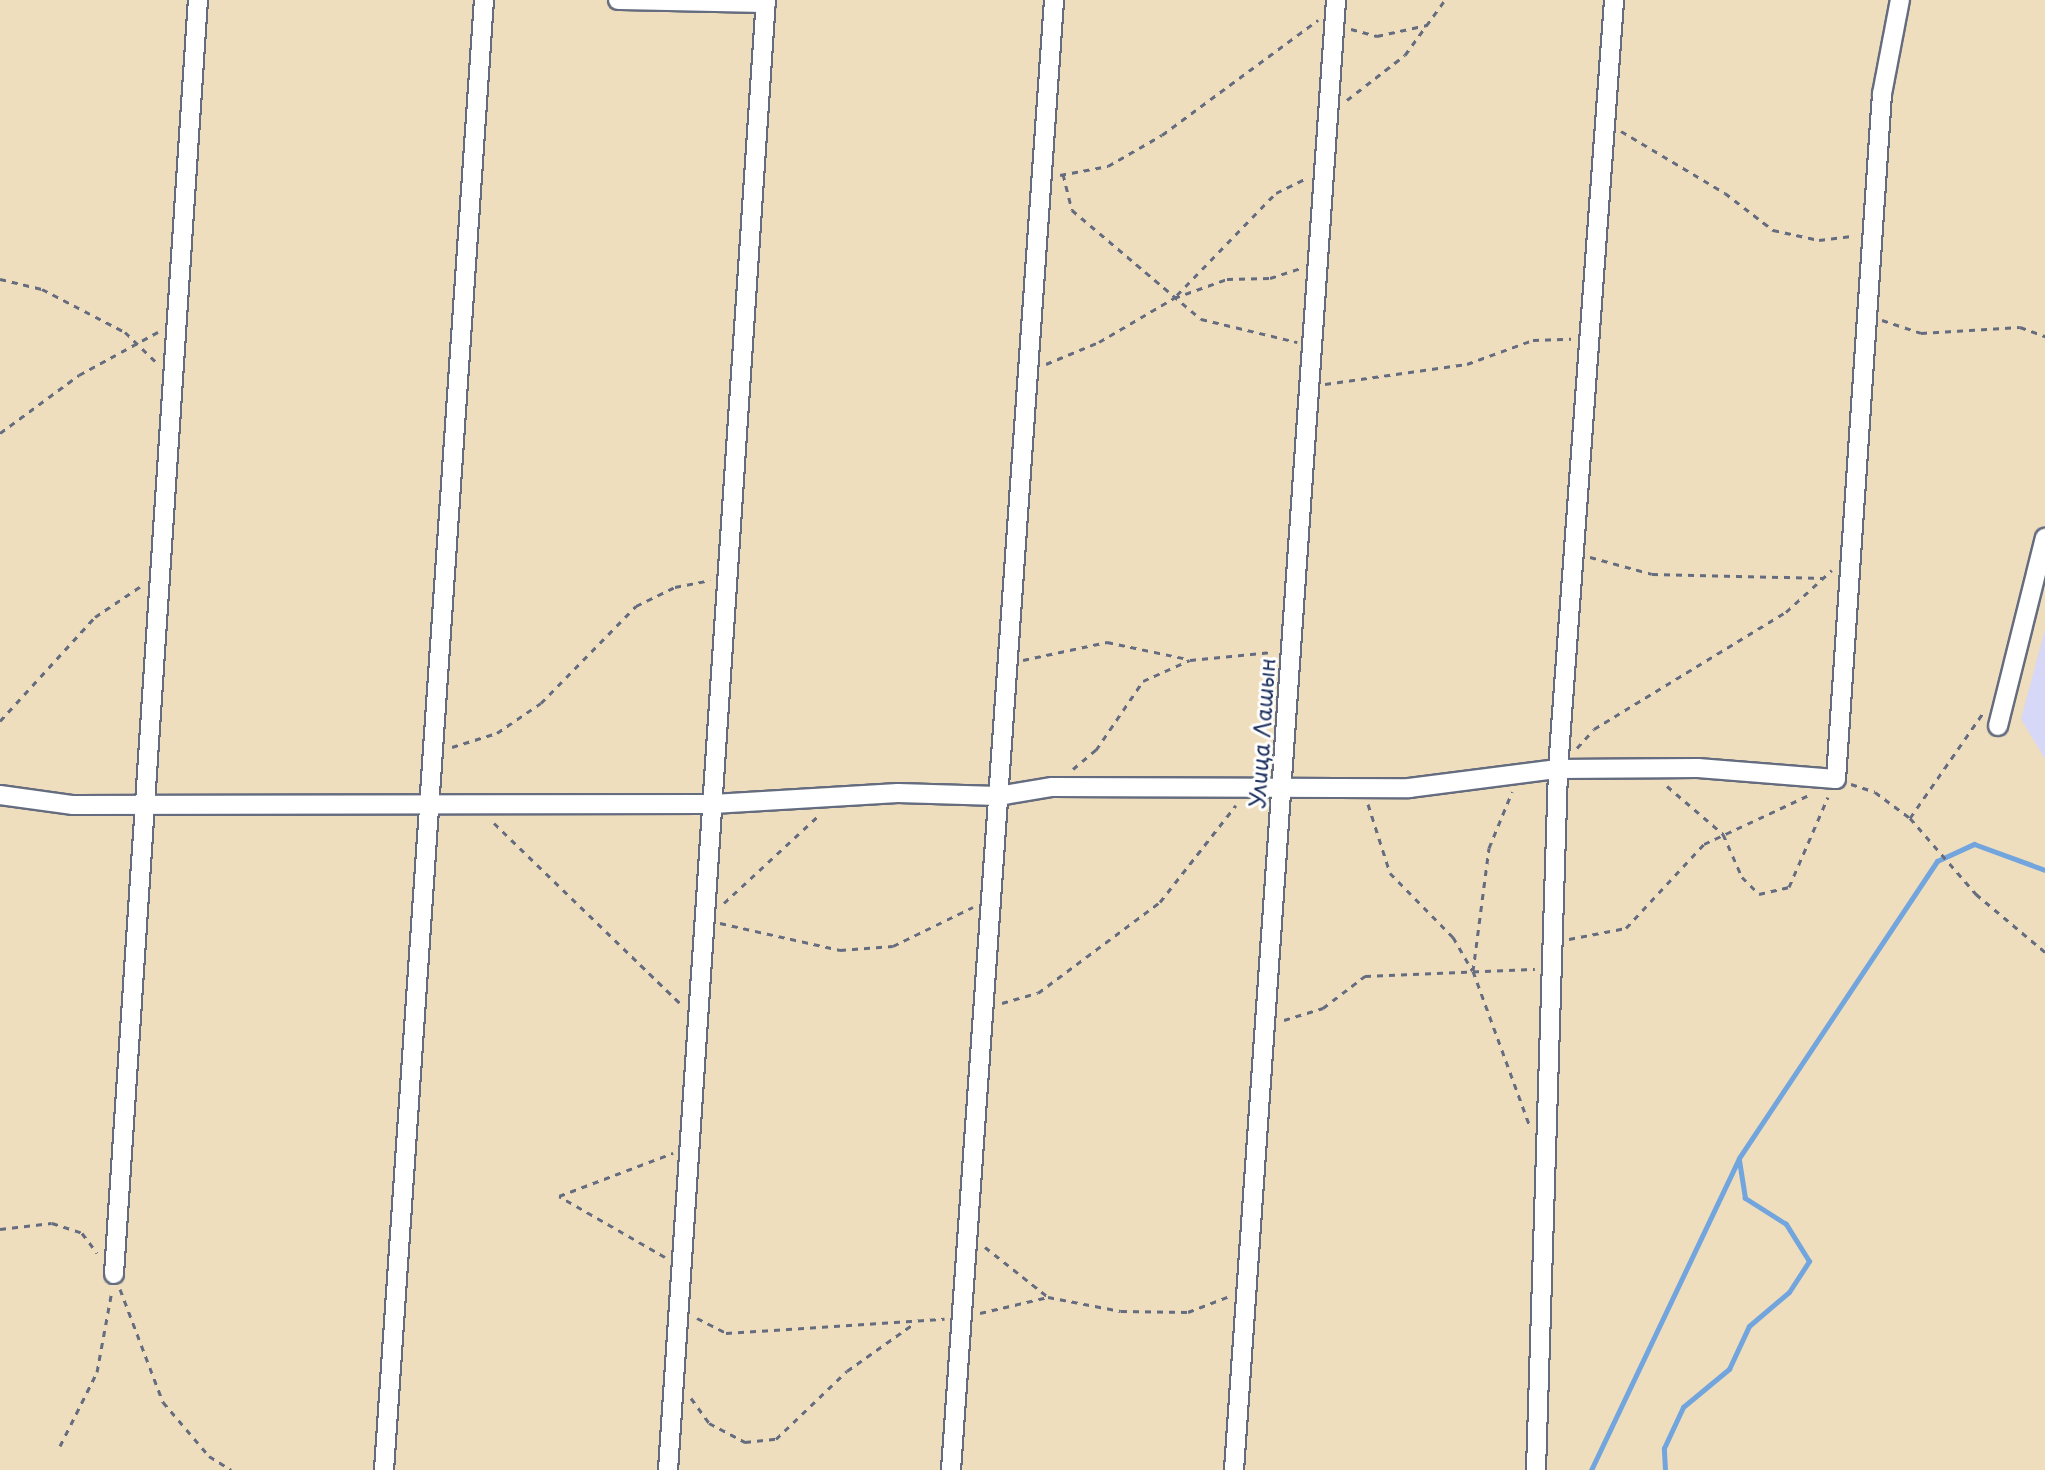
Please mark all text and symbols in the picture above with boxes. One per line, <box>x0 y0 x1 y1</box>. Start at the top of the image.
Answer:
street label: Улица Лашын <box>1243 656 1279 810</box>

